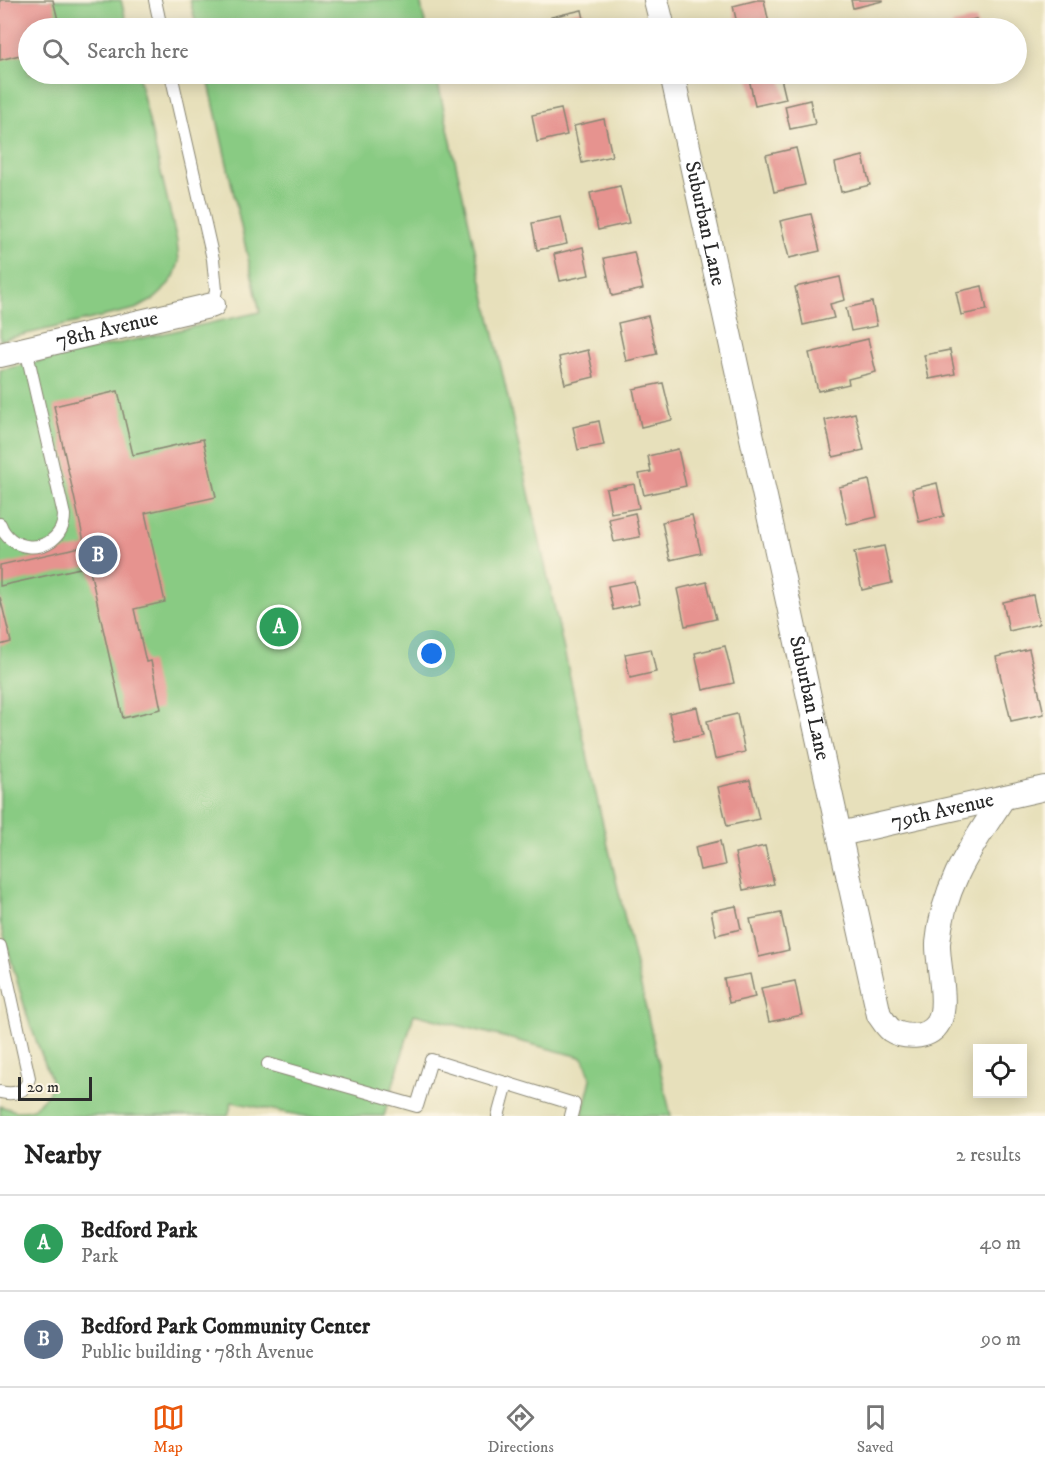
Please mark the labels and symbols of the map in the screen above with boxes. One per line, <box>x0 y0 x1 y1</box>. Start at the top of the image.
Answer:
street label: Suburban Lane <box>679 159 731 288</box>
street label: 78th Avenue <box>53 305 161 354</box>
pin: B <box>78 532 118 578</box>
pin: A <box>260 604 298 650</box>
street label: Suburban Lane <box>783 633 836 763</box>
your location <box>417 639 446 668</box>
street label: 79th Avenue <box>889 787 997 835</box>
scale bar <box>18 1074 92 1102</box>

